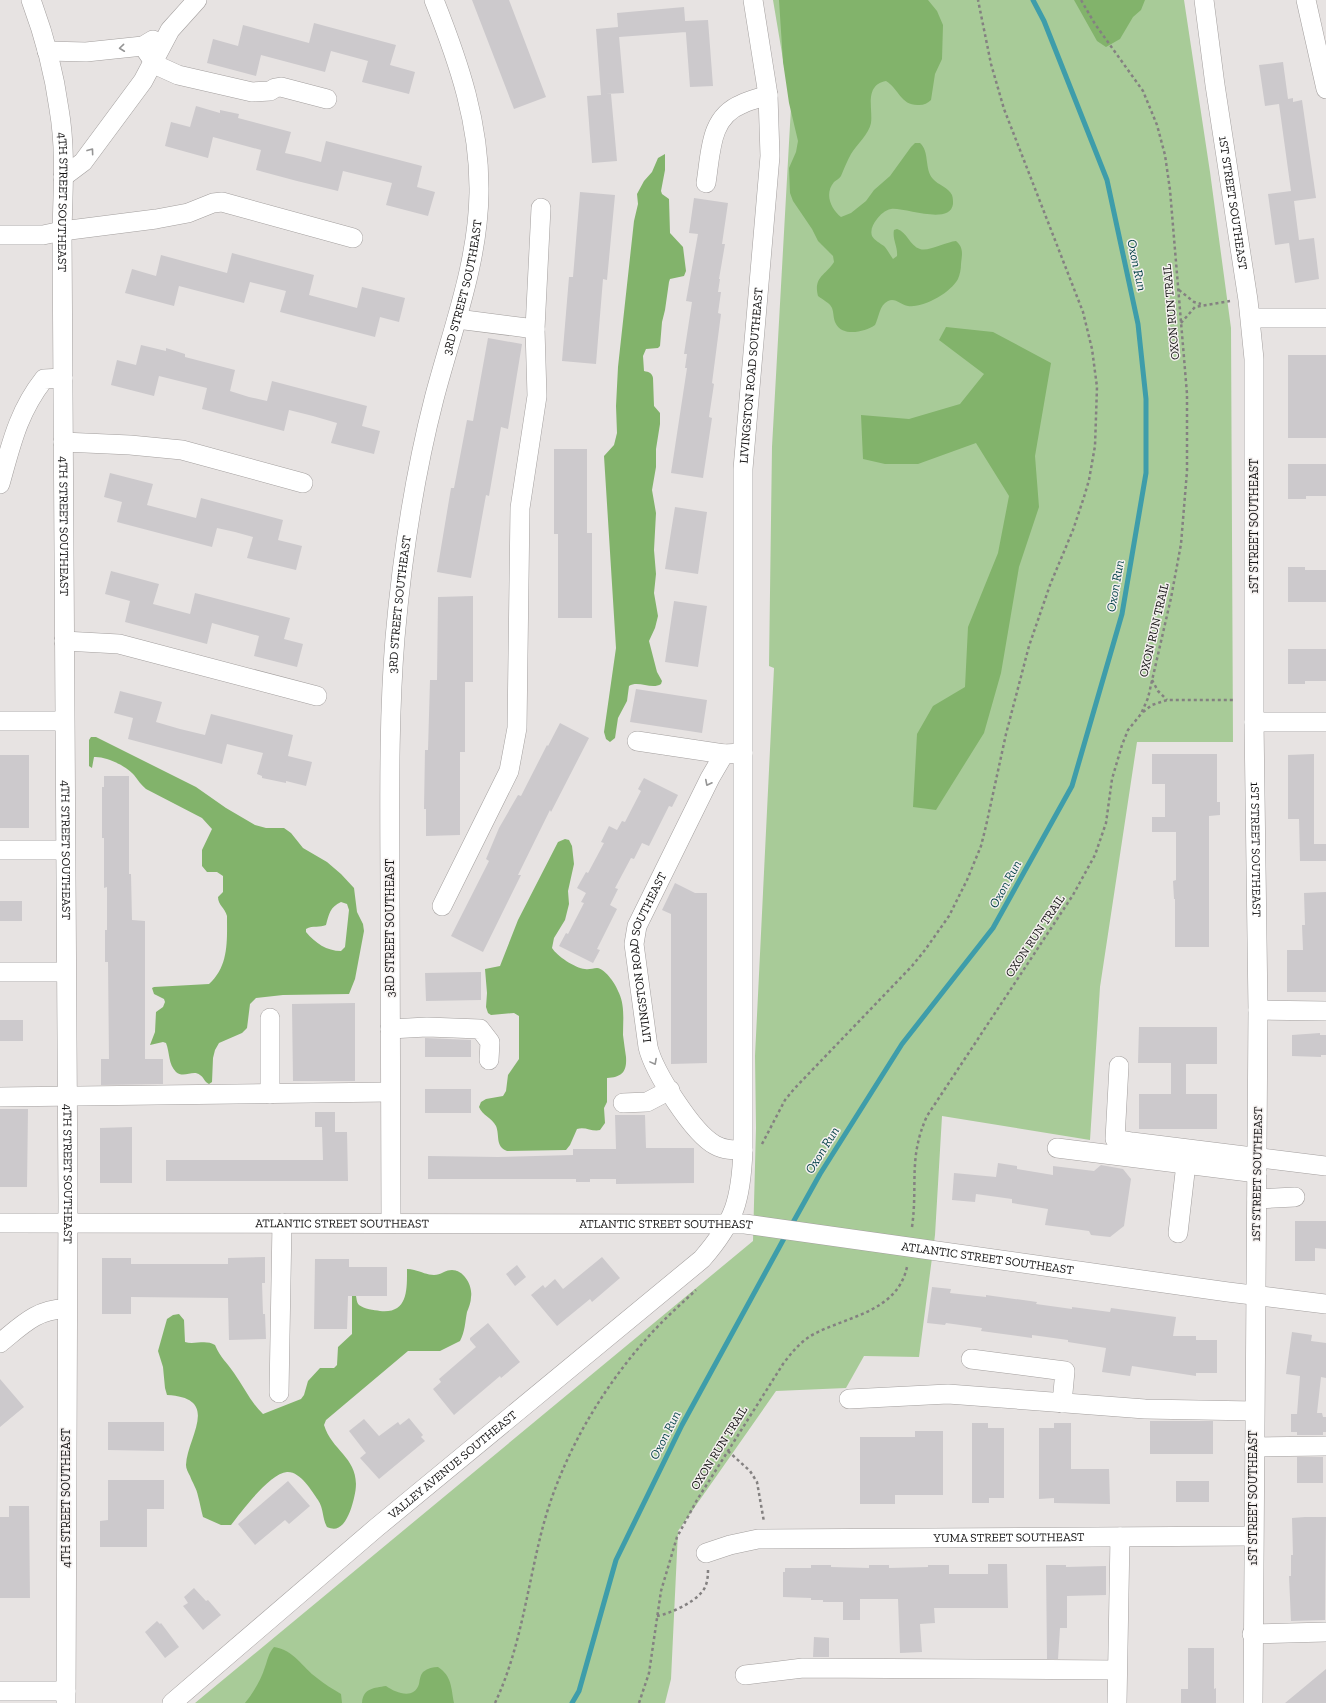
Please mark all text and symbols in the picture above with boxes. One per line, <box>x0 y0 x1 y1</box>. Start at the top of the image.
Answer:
one-way arrow <box>119 43 125 52</box>
street label: 4TH STREET SOUTHEAST <box>55 132 71 272</box>
street label: 1ST STREET SOUTHEAST <box>1216 135 1250 271</box>
one-way arrow <box>86 148 94 155</box>
street label: 3RD STREET SOUTHEAST <box>440 218 485 357</box>
water label: Oxon Run <box>1124 238 1150 292</box>
street label: OXON RUN TRAIL <box>1160 263 1182 360</box>
street label: LIVINGSTON ROAD SOUTHEAST <box>737 286 766 464</box>
street label: 4TH STREET SOUTHEAST <box>56 456 71 596</box>
street label: 1ST STREET SOUTHEAST <box>1247 458 1261 594</box>
street label: 3RD STREET SOUTHEAST <box>386 534 414 674</box>
water label: Oxon Run <box>1103 559 1127 613</box>
street label: OXON RUN TRAIL <box>1136 581 1172 678</box>
one-way arrow <box>705 779 712 786</box>
street label: 4TH STREET SOUTHEAST <box>58 780 73 920</box>
street label: 1ST STREET SOUTHEAST <box>1248 782 1264 918</box>
water label: Oxon Run <box>986 857 1024 911</box>
street label: 3RD STREET SOUTHEAST <box>383 858 397 997</box>
street label: LIVINGSTON ROAD SOUTHEAST <box>627 869 670 1043</box>
street label: OXON RUN TRAIL <box>1002 892 1068 980</box>
one-way arrow <box>649 1058 657 1065</box>
street label: 4TH STREET SOUTHEAST <box>60 1104 75 1244</box>
street label: 1ST STREET SOUTHEAST <box>1249 1106 1265 1242</box>
water label: Oxon Run <box>802 1124 842 1176</box>
street label: ATLANTIC STREET SOUTHEAST <box>255 1216 429 1231</box>
street label: ATLANTIC STREET SOUTHEAST <box>579 1217 754 1232</box>
street label: ATLANTIC STREET SOUTHEAST <box>901 1239 1075 1277</box>
street label: OXON RUN TRAIL <box>688 1403 751 1492</box>
street label: VALLEY AVENUE SOUTHEAST <box>385 1407 520 1523</box>
water label: Oxon Run <box>646 1408 684 1462</box>
street label: 4TH STREET SOUTHEAST <box>59 1428 73 1568</box>
street label: 1ST STREET SOUTHEAST <box>1246 1430 1260 1566</box>
street label: YUMA STREET SOUTHEAST <box>933 1530 1085 1545</box>

